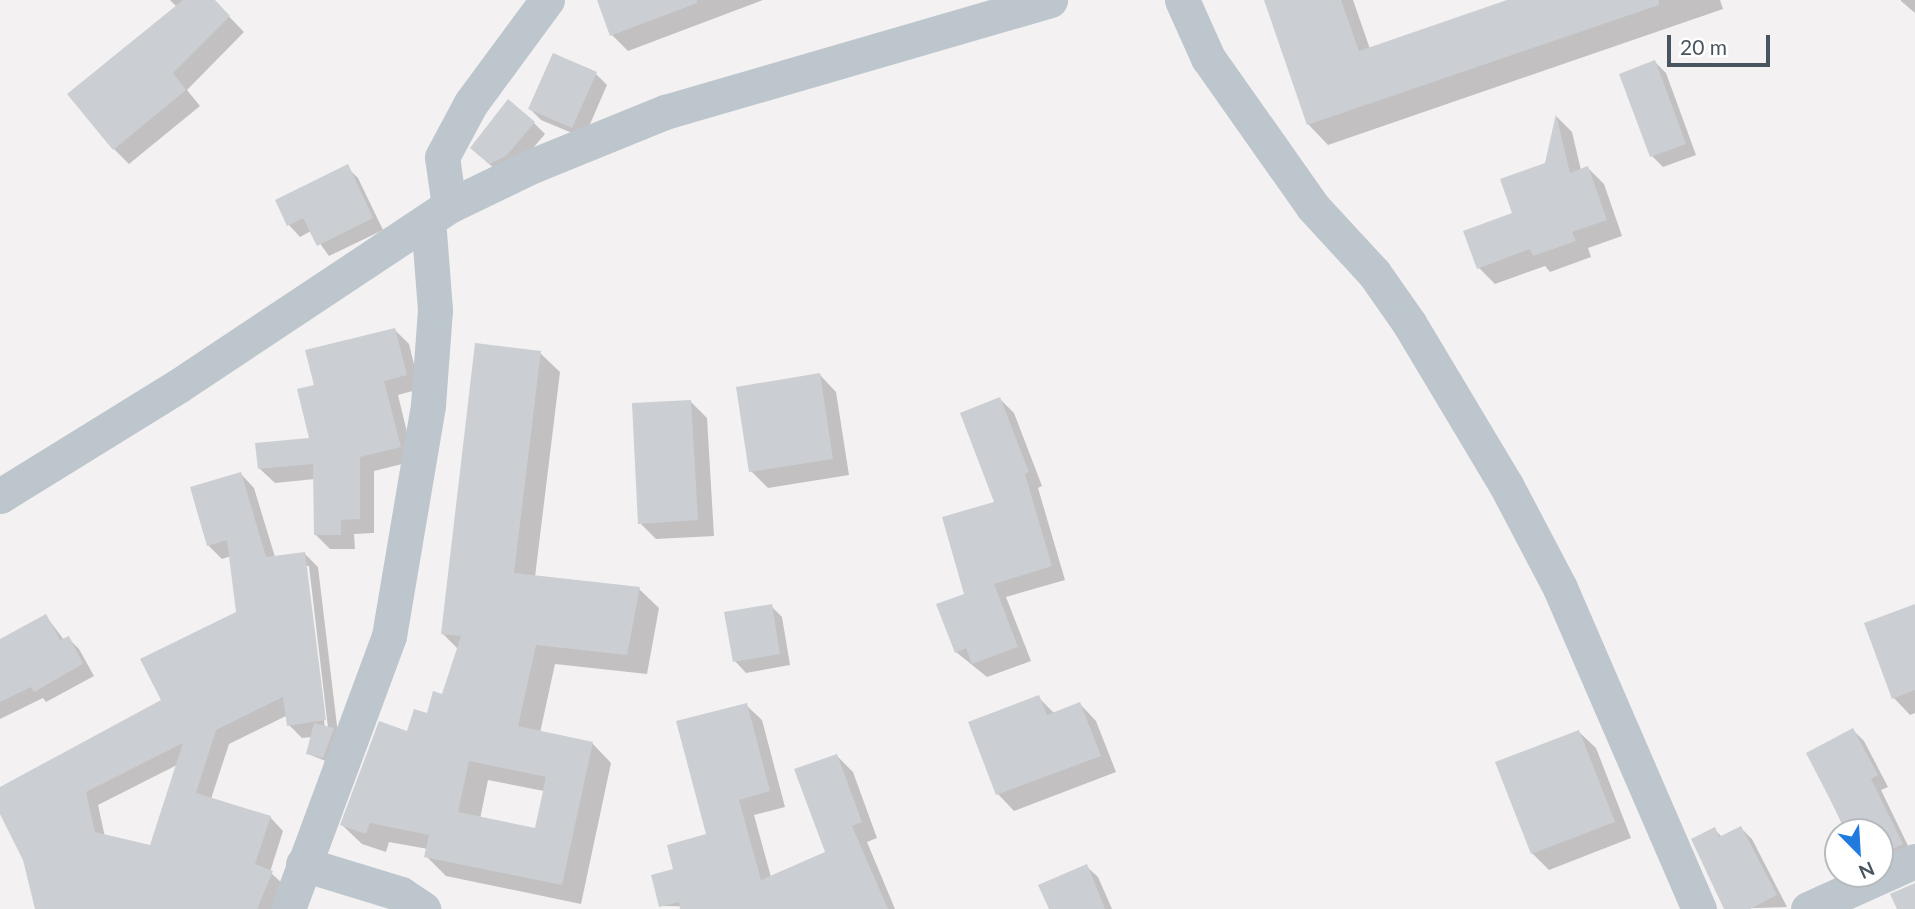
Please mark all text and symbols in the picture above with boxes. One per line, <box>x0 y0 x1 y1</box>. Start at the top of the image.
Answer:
scale bar <box>1670 21 1773 65</box>
text: 20 m <box>1680 34 1727 59</box>
north arrow <box>1824 818 1894 888</box>
text: N <box>1856 857 1878 884</box>

